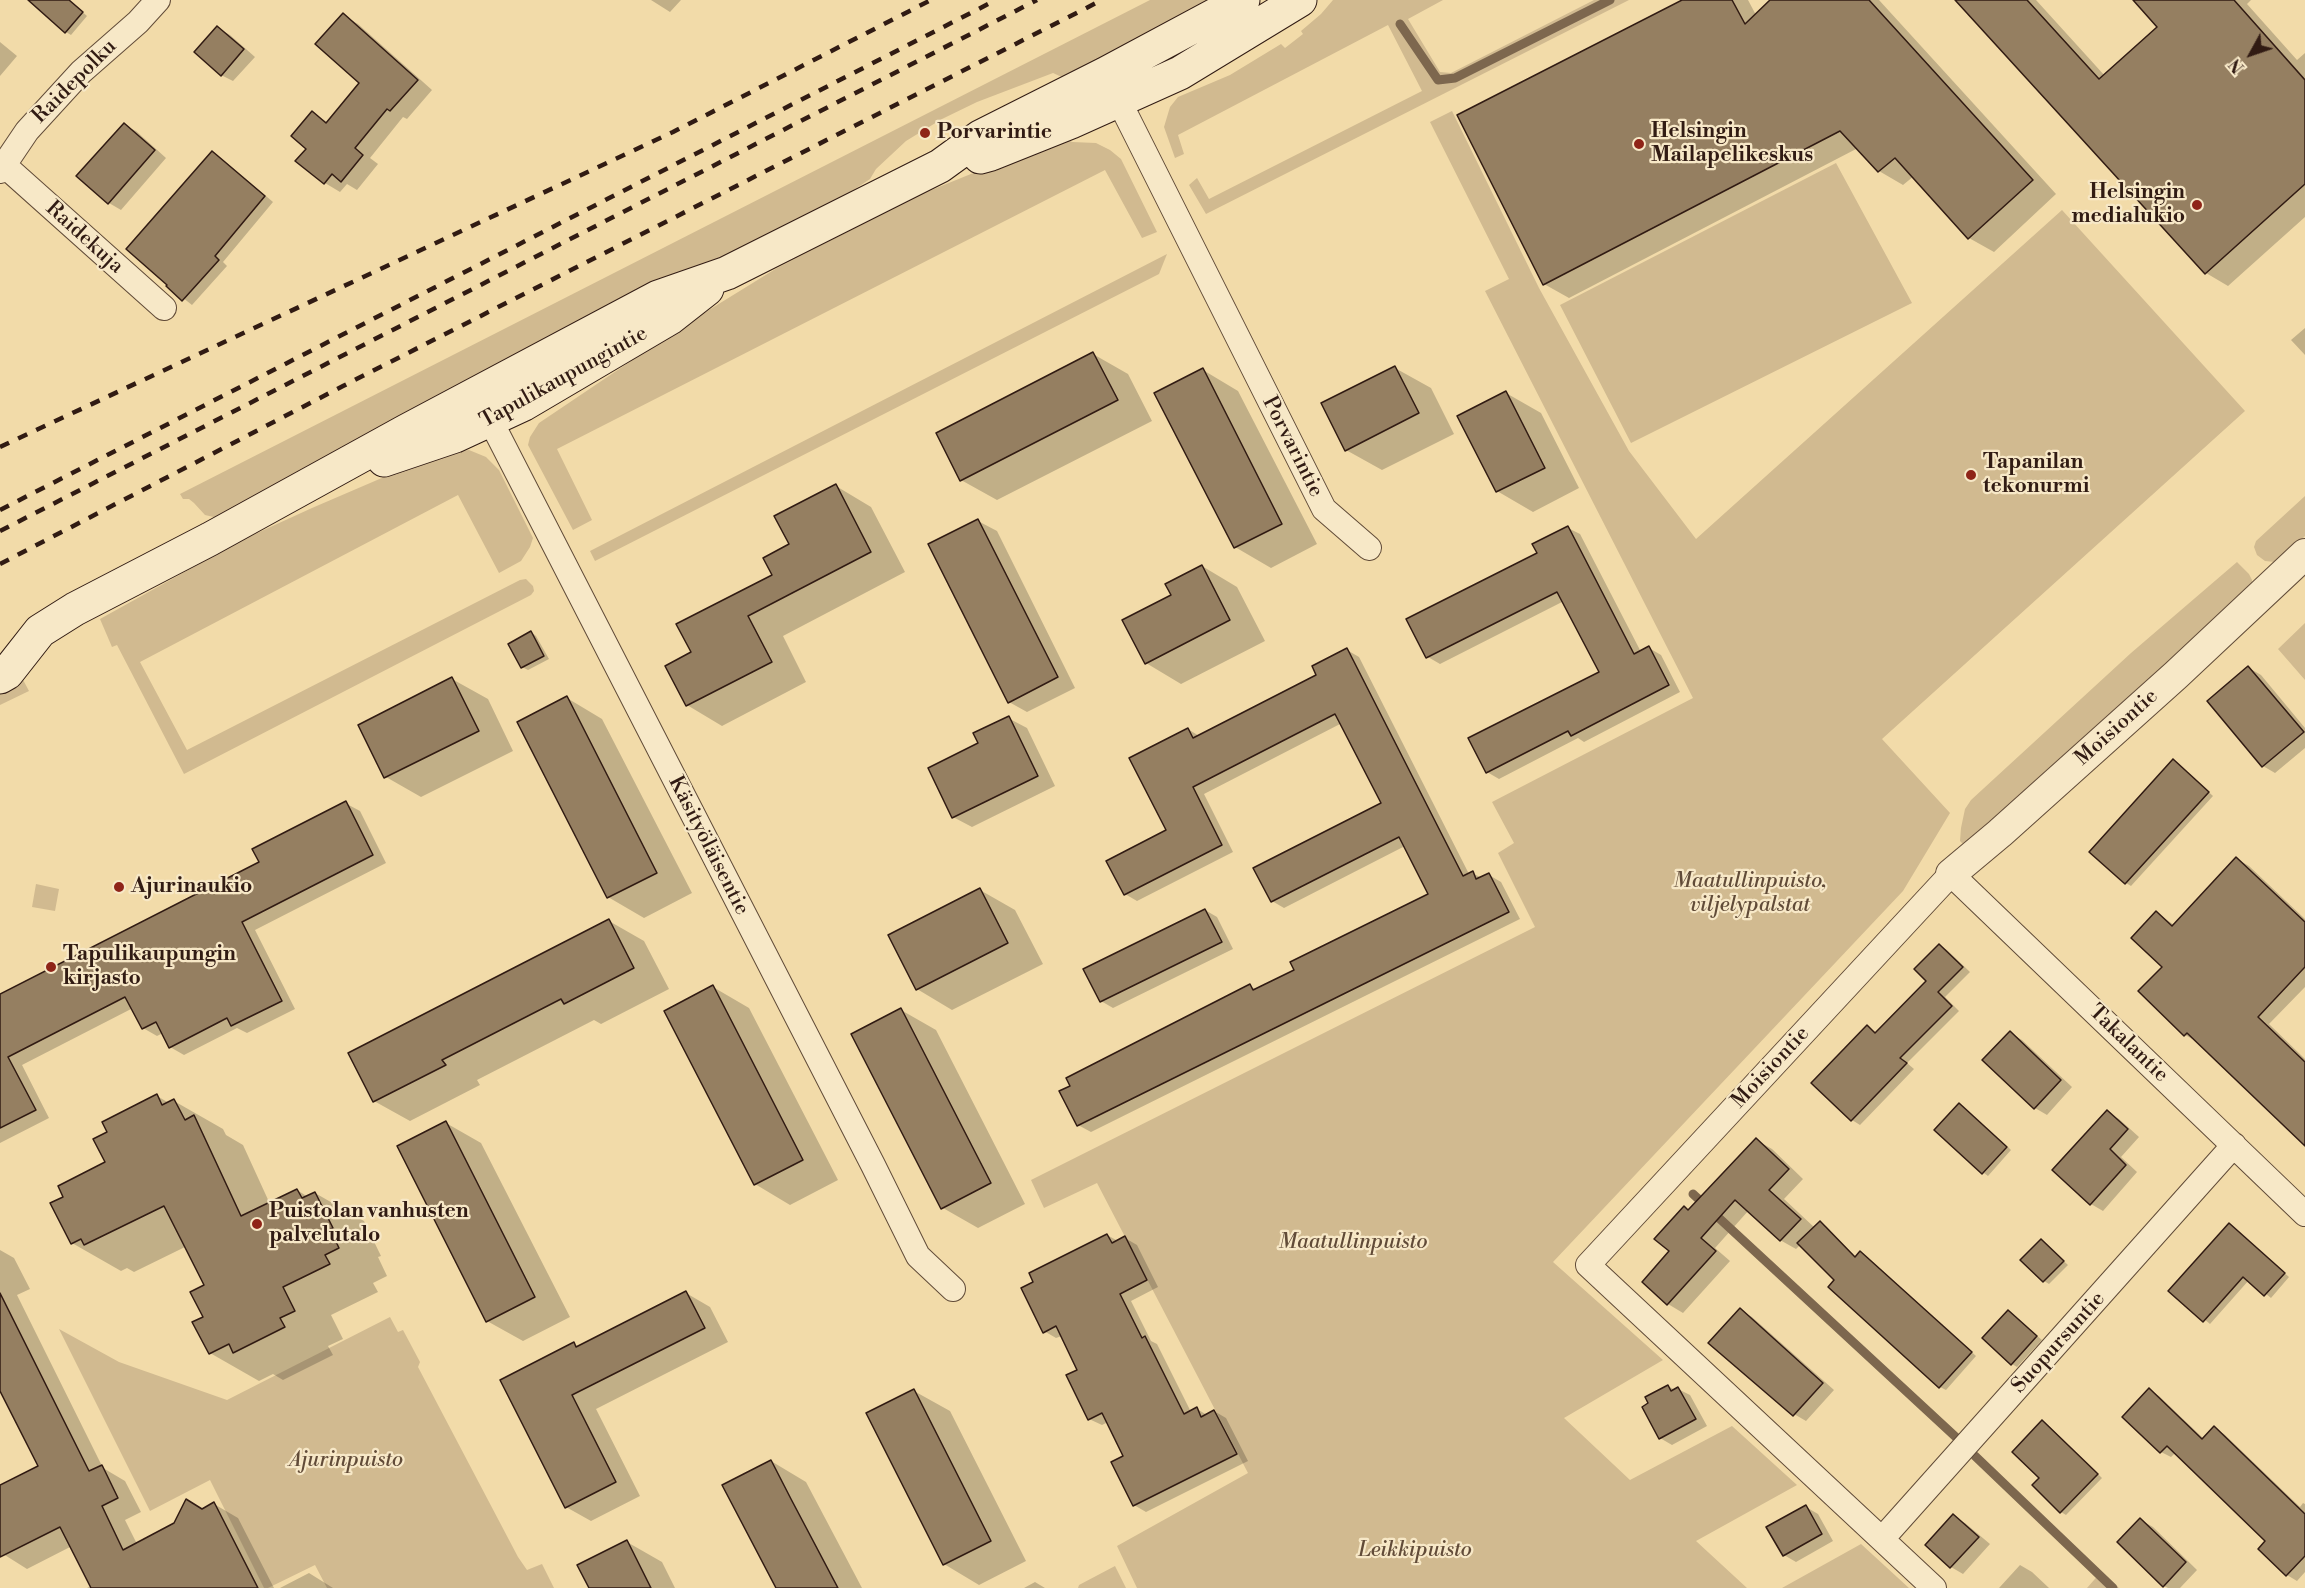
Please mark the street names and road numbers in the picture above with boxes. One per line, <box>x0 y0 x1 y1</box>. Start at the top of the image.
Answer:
street label: Raidepolku <box>28 35 122 129</box>
street label: Raidekuja <box>40 196 128 280</box>
street label: Tapulikaupungintie <box>476 322 652 434</box>
street label: Porvarintie <box>1256 392 1328 502</box>
street label: Moisiontie <box>2070 684 2164 772</box>
street label: Käsityöläisentie <box>662 772 754 920</box>
street label: Takalantie <box>2083 1000 2173 1088</box>
street label: Moisiontie <box>1727 1022 1815 1114</box>
street label: Suopursuntie <box>2007 1287 2111 1399</box>

